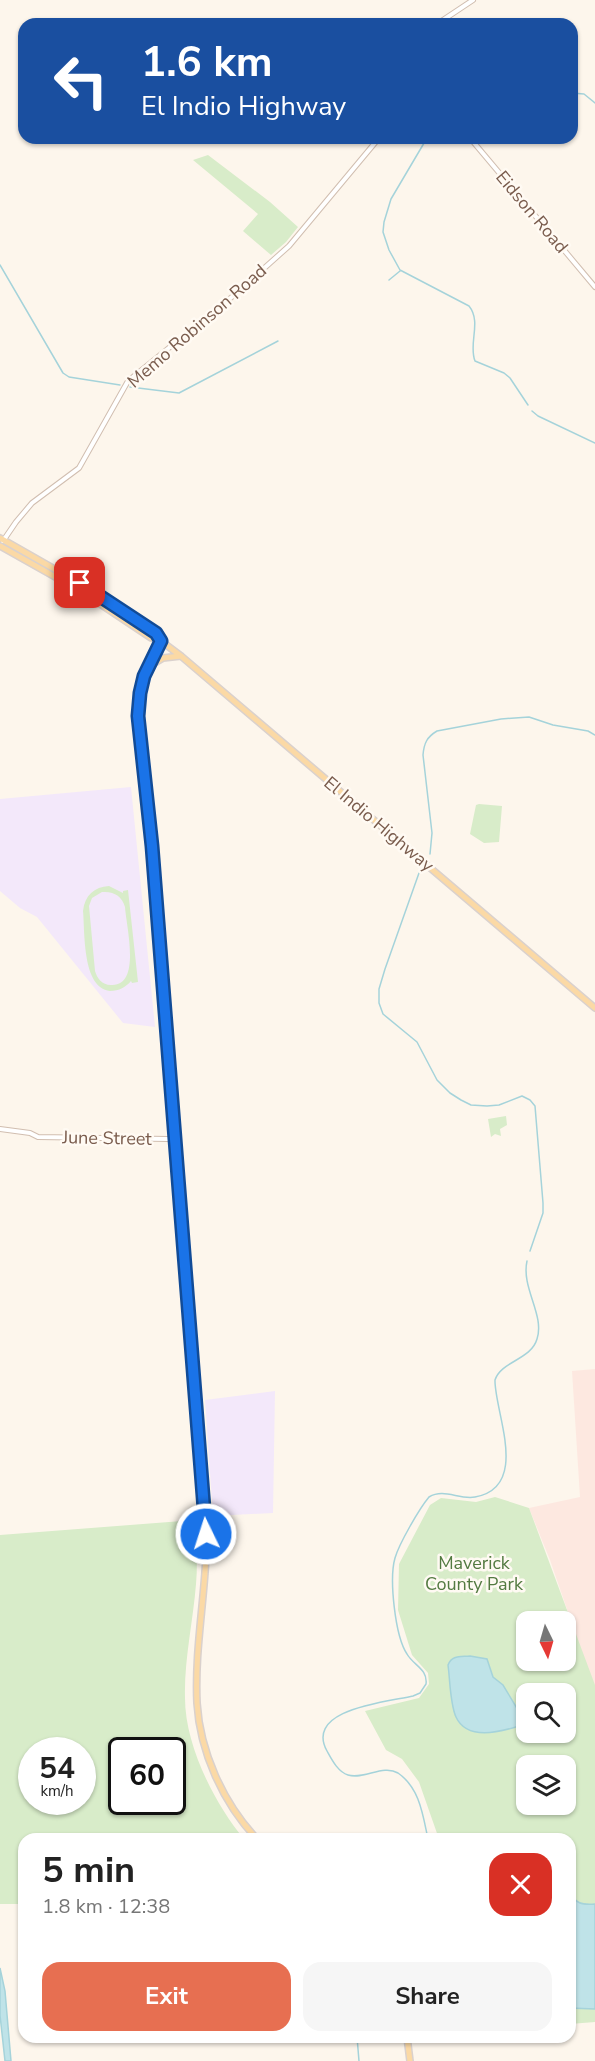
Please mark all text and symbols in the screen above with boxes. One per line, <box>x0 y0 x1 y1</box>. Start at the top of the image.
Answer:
text: 1.6 km <box>141 34 273 91</box>
icon: left <box>42 42 120 120</box>
text: El Indio Highway <box>141 88 346 125</box>
street label: Eidson Road <box>490 166 574 258</box>
street label: Memo Robinson Road <box>122 259 272 393</box>
pin <box>54 557 105 608</box>
icon: arrive <box>63 566 96 599</box>
street label: El Indio Highway <box>319 771 440 878</box>
street label: June Street <box>61 1125 153 1151</box>
position arrow <box>174 1502 238 1566</box>
park label: Maverick County Park <box>425 1551 524 1596</box>
north arrow <box>516 1611 576 1671</box>
map controls <box>516 1611 576 1815</box>
button: search <box>516 1683 576 1743</box>
speed limit sign: 60 <box>108 1737 186 1815</box>
text: 54 <box>39 1748 75 1789</box>
button: layers <box>516 1755 576 1815</box>
text: km/h <box>40 1781 74 1801</box>
text: 5 min <box>42 1846 135 1895</box>
button: close <box>489 1853 552 1916</box>
text: 1.8 km · 12:38 <box>42 1893 170 1920</box>
button: Exit <box>42 1962 291 2031</box>
button: Share <box>303 1962 552 2031</box>

